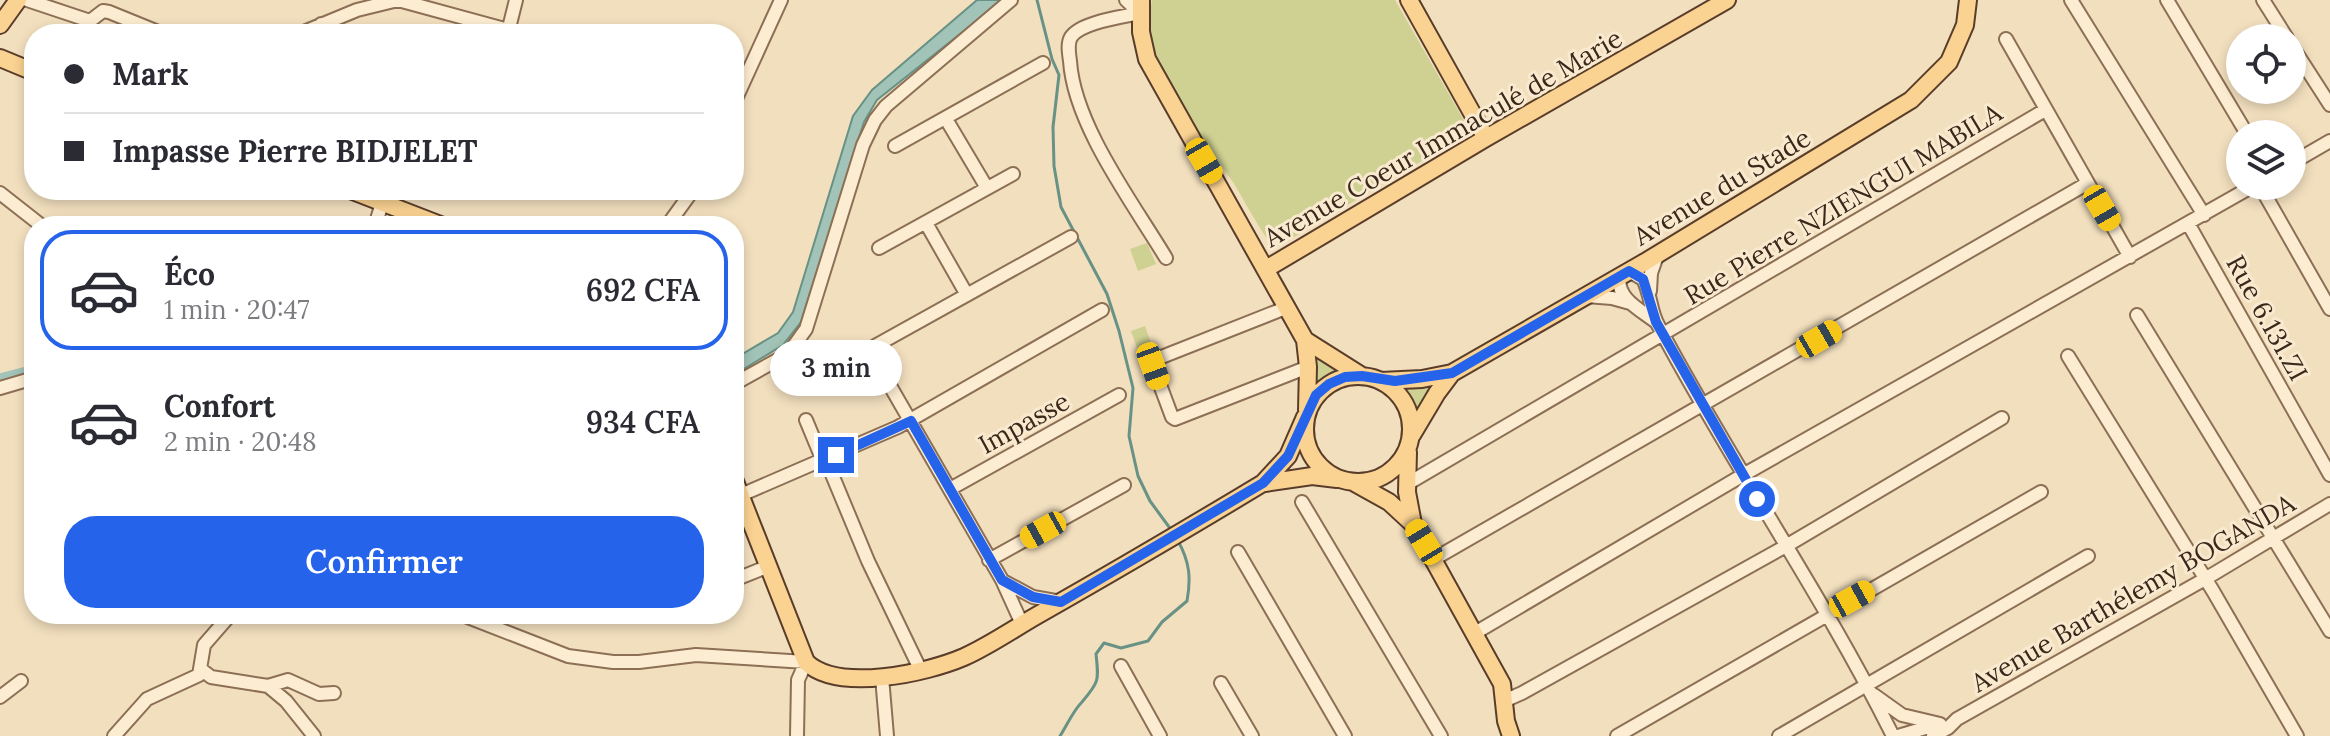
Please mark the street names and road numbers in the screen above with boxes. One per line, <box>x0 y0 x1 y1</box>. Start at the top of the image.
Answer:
street label: Avenue Coeur Immaculé de Marie <box>1257 21 1628 254</box>
street label: Rue Pierre NZIENGUI MABILA <box>1678 95 2008 312</box>
street label: Avenue du Stade <box>1626 121 1816 253</box>
street label: Rue 6.131.ZI <box>2219 249 2315 386</box>
street label: Impasse <box>973 384 1075 461</box>
street label: Avenue Barthélemy BOGANDA <box>1964 486 2301 699</box>

